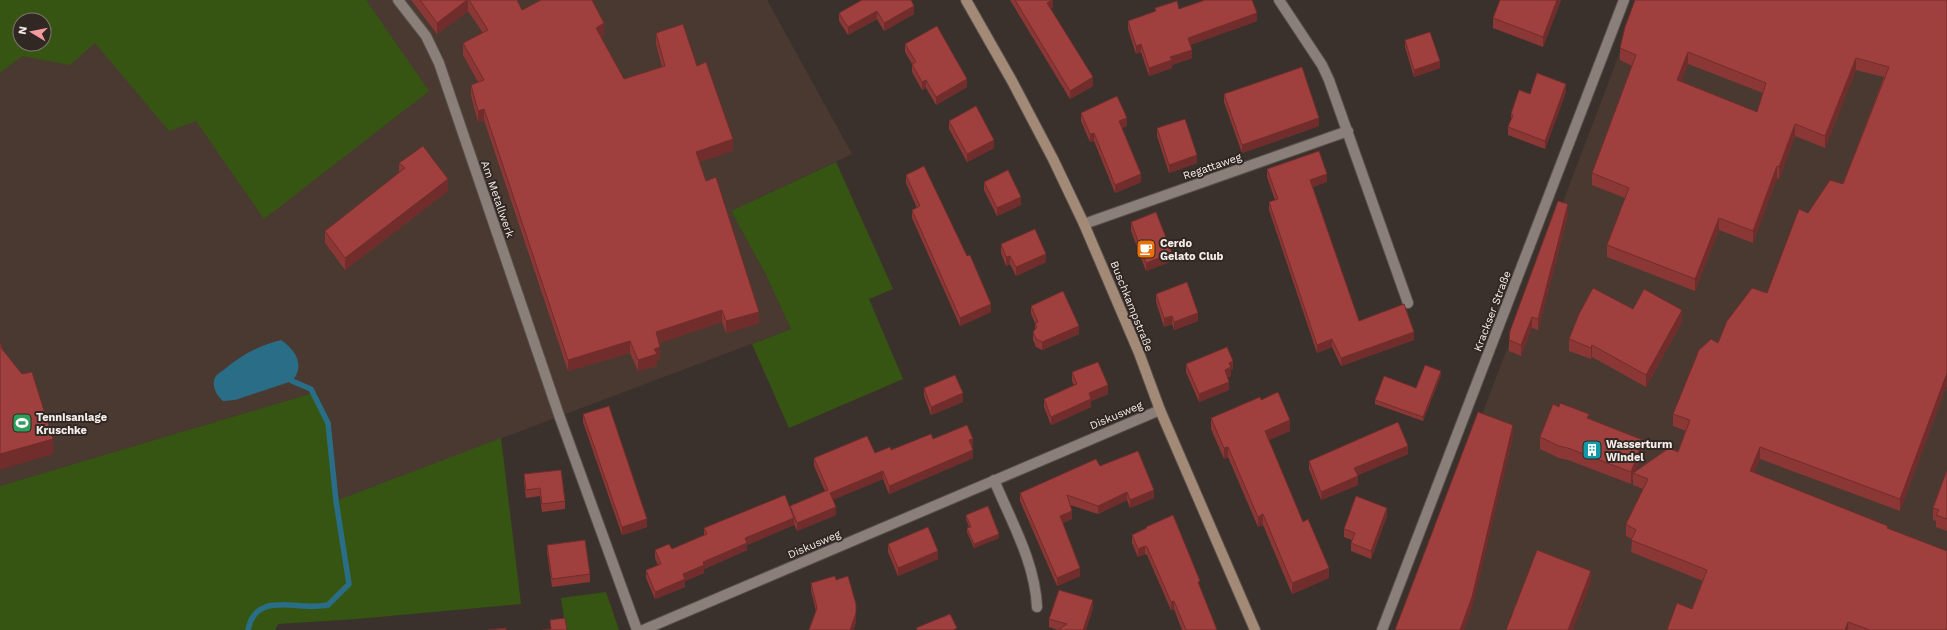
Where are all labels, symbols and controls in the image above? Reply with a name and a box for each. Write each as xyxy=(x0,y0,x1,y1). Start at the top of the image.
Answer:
north arrow xyxy=(12,12,52,52)
text: N xyxy=(16,25,30,35)
street label: Regattaweg xyxy=(1181,150,1243,183)
street label: Am Metallwerk xyxy=(478,159,517,239)
place label: Cerdo Gelato Club xyxy=(1160,237,1224,263)
cafe icon: Cerdo Gelato Club xyxy=(1135,238,1157,260)
street label: Buschkampstraße xyxy=(1107,259,1156,353)
street label: Krackser Straße xyxy=(1471,269,1514,353)
street label: Diskusweg xyxy=(1088,398,1145,432)
place label: Tennisanlage Kruschke xyxy=(36,411,107,437)
sports icon: Tennisanlage Kruschke xyxy=(11,412,33,434)
place label: Wasserturm Windel xyxy=(1606,438,1672,464)
building icon: Wasserturm Windel xyxy=(1581,439,1603,461)
street label: Diskusweg xyxy=(786,527,843,561)

